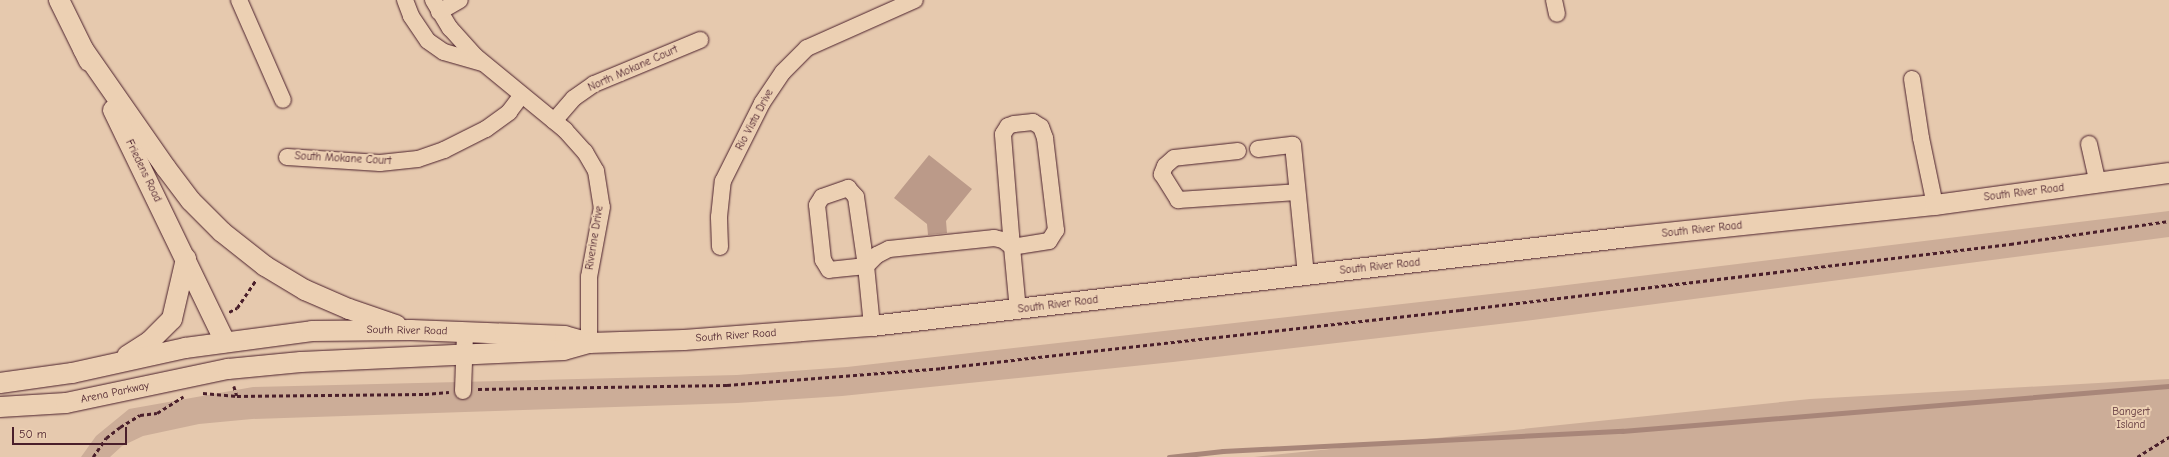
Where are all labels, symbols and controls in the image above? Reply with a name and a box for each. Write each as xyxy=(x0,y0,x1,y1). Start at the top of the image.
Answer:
street label: North Mokane Court xyxy=(586,43,680,95)
street label: Rio Vista Drive xyxy=(733,87,777,153)
street label: Friedens Road xyxy=(122,137,164,205)
street label: South Mokane Court xyxy=(294,150,392,168)
street label: South River Road xyxy=(1983,182,2065,204)
street label: Riverine Drive xyxy=(583,205,607,271)
street label: South River Road xyxy=(1661,219,1743,241)
street label: South River Road xyxy=(1339,256,1421,278)
street label: South River Road xyxy=(1017,294,1099,316)
street label: South River Road xyxy=(366,324,448,338)
street label: South River Road xyxy=(695,327,777,345)
street label: Arena Parkway xyxy=(80,379,150,407)
park label: Bangert Island xyxy=(2112,406,2150,432)
scale bar xyxy=(14,419,129,445)
text: 50 m xyxy=(19,427,47,441)

